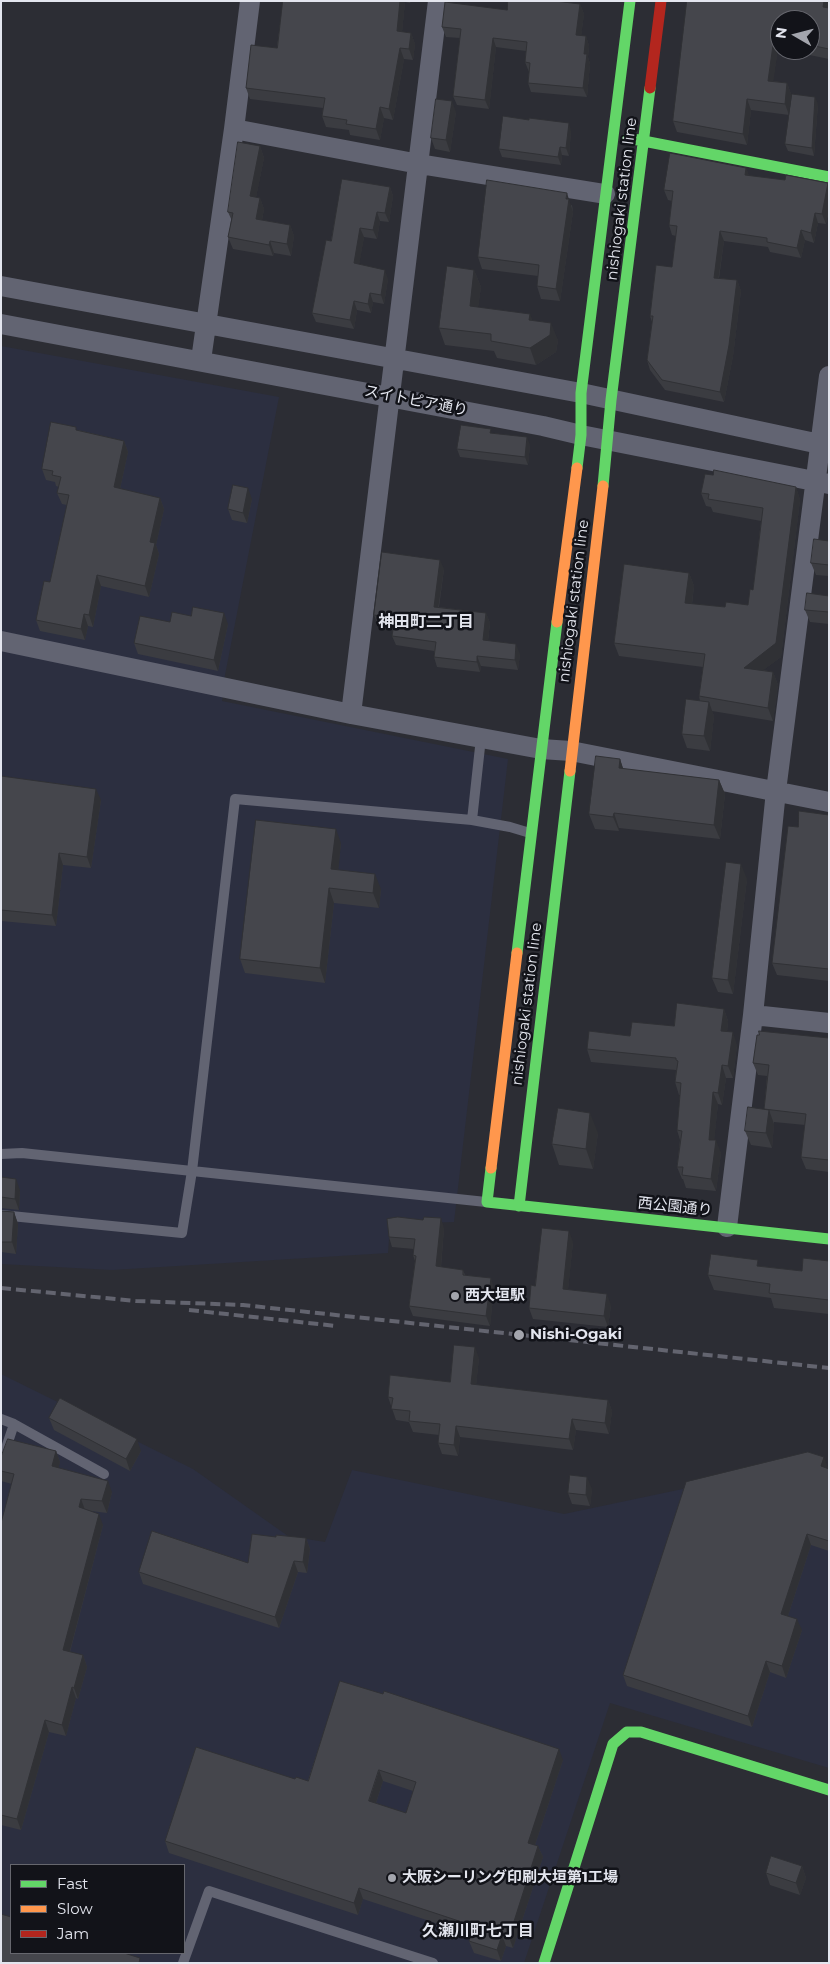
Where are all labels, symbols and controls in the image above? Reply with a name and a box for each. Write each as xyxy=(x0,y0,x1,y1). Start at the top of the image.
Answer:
north arrow xyxy=(770,10,820,60)
text: N xyxy=(771,26,791,40)
street label: nishiogaki station line xyxy=(603,117,641,281)
street label: スイトピア通り xyxy=(363,382,469,420)
street label: nishiogaki station line xyxy=(555,519,593,683)
district label: 神田町二丁目 xyxy=(378,612,474,632)
street label: nishiogaki station line xyxy=(508,922,546,1086)
street label: 西公園通り xyxy=(637,1194,713,1220)
place label: 西大垣駅 xyxy=(465,1287,525,1305)
marker: 西大垣駅 xyxy=(449,1290,461,1302)
place label: Nishi-Ogaki xyxy=(530,1326,622,1344)
marker: Nishi-Ogaki xyxy=(512,1328,526,1342)
legend xyxy=(10,1864,185,1954)
place label: 大阪シーリング印刷大垣第1工場 xyxy=(402,1869,618,1887)
marker: 大阪シーリング印刷大垣第1工場 xyxy=(386,1872,398,1884)
text: Fast xyxy=(57,1874,88,1893)
text: Slow xyxy=(57,1899,93,1918)
district label: 久瀬川町七丁目 xyxy=(422,1921,534,1941)
text: Jam xyxy=(57,1924,89,1943)

